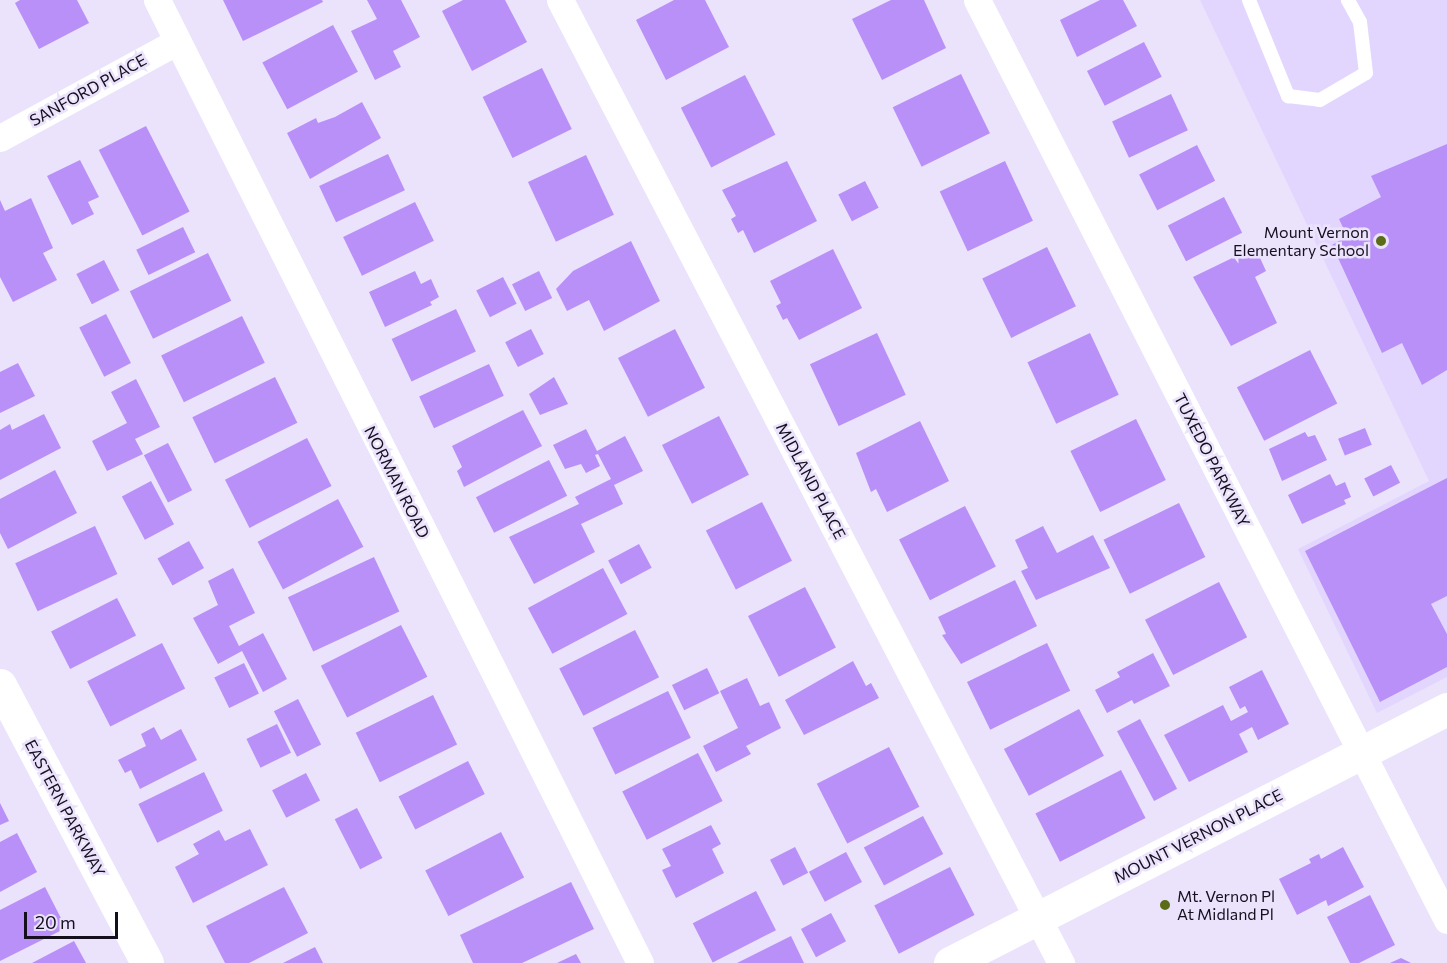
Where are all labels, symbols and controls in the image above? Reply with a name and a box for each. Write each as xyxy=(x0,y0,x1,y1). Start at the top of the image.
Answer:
street label: SANFORD PLACE xyxy=(26,50,150,130)
place label: Mount Vernon Elementary School xyxy=(1233,222,1369,260)
marker: Mount Vernon Elementary School xyxy=(1374,234,1388,248)
street label: TUXEDO PARKWAY xyxy=(1170,390,1254,530)
street label: MIDLAND PLACE xyxy=(772,420,850,542)
street label: NORMAN ROAD xyxy=(360,423,434,541)
street label: EASTERN PARKWAY xyxy=(21,736,109,880)
street label: MOUNT VERNON PLACE xyxy=(1110,785,1286,887)
place label: Mt. Vernon Pl At Midland Pl xyxy=(1177,886,1275,924)
marker: Mt. Vernon Pl At Midland Pl xyxy=(1158,898,1172,912)
scale bar xyxy=(27,900,122,938)
text: 20 m xyxy=(35,911,76,933)

